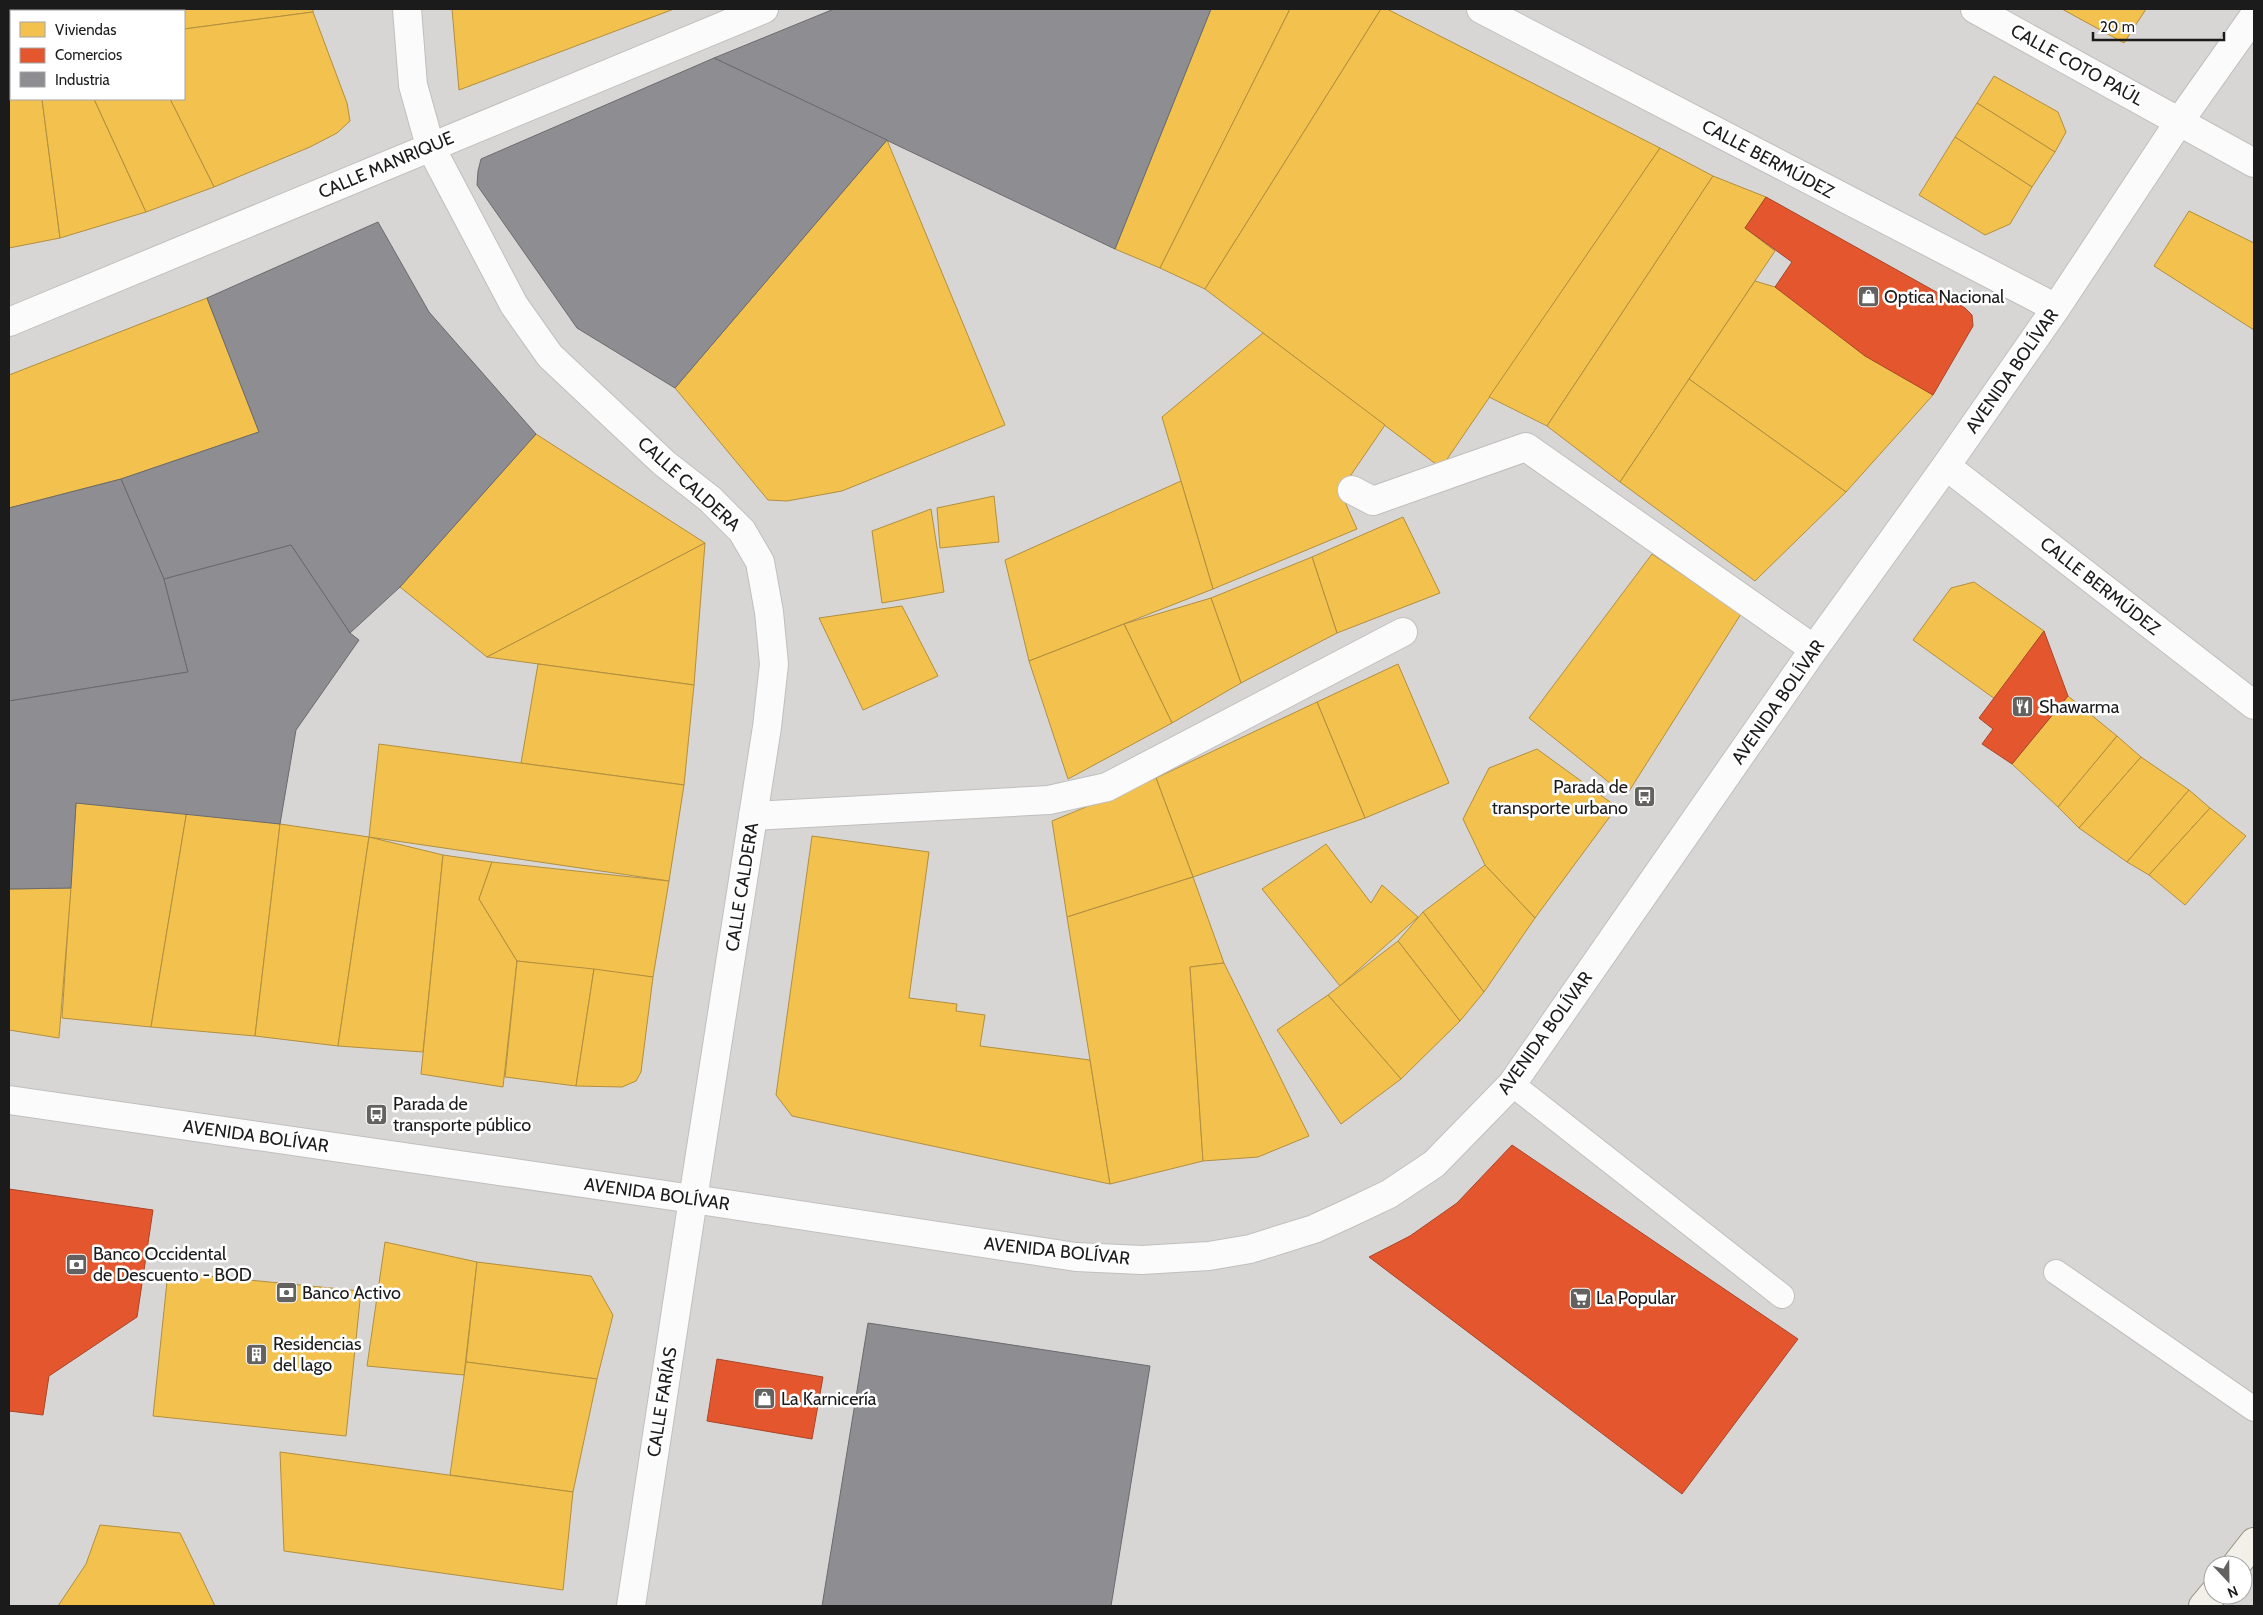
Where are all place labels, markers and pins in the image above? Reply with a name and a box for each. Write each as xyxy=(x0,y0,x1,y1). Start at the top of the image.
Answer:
shop icon: Optica Nacional xyxy=(1856,285,1880,309)
place label: Optica Nacional xyxy=(1884,286,2005,308)
restaurant icon: Shawarma xyxy=(2011,695,2035,719)
place label: Shawarma xyxy=(2039,696,2120,718)
place label: Parada de transporte urbano xyxy=(1492,776,1628,819)
bus stop icon: Parada de transporte urbano xyxy=(1632,785,1656,809)
place label: Parada de transporte público xyxy=(393,1093,531,1136)
bus stop icon: Parada de transporte público xyxy=(365,1102,389,1126)
place label: Banco Occidental de Descuento - BOD xyxy=(93,1243,252,1286)
bank icon: Banco Occidental de Descuento - BOD xyxy=(65,1252,89,1276)
bank icon: Banco Activo xyxy=(274,1281,298,1305)
place label: Banco Activo xyxy=(302,1282,401,1304)
supermarket icon: La Popular xyxy=(1568,1286,1592,1310)
place label: La Popular xyxy=(1596,1287,1676,1309)
place label: Residencias del lago xyxy=(273,1333,361,1376)
building icon: Residencias del lago xyxy=(245,1342,269,1366)
shop icon: La Karnicería xyxy=(753,1387,777,1411)
place label: La Karnicería xyxy=(781,1388,877,1410)

